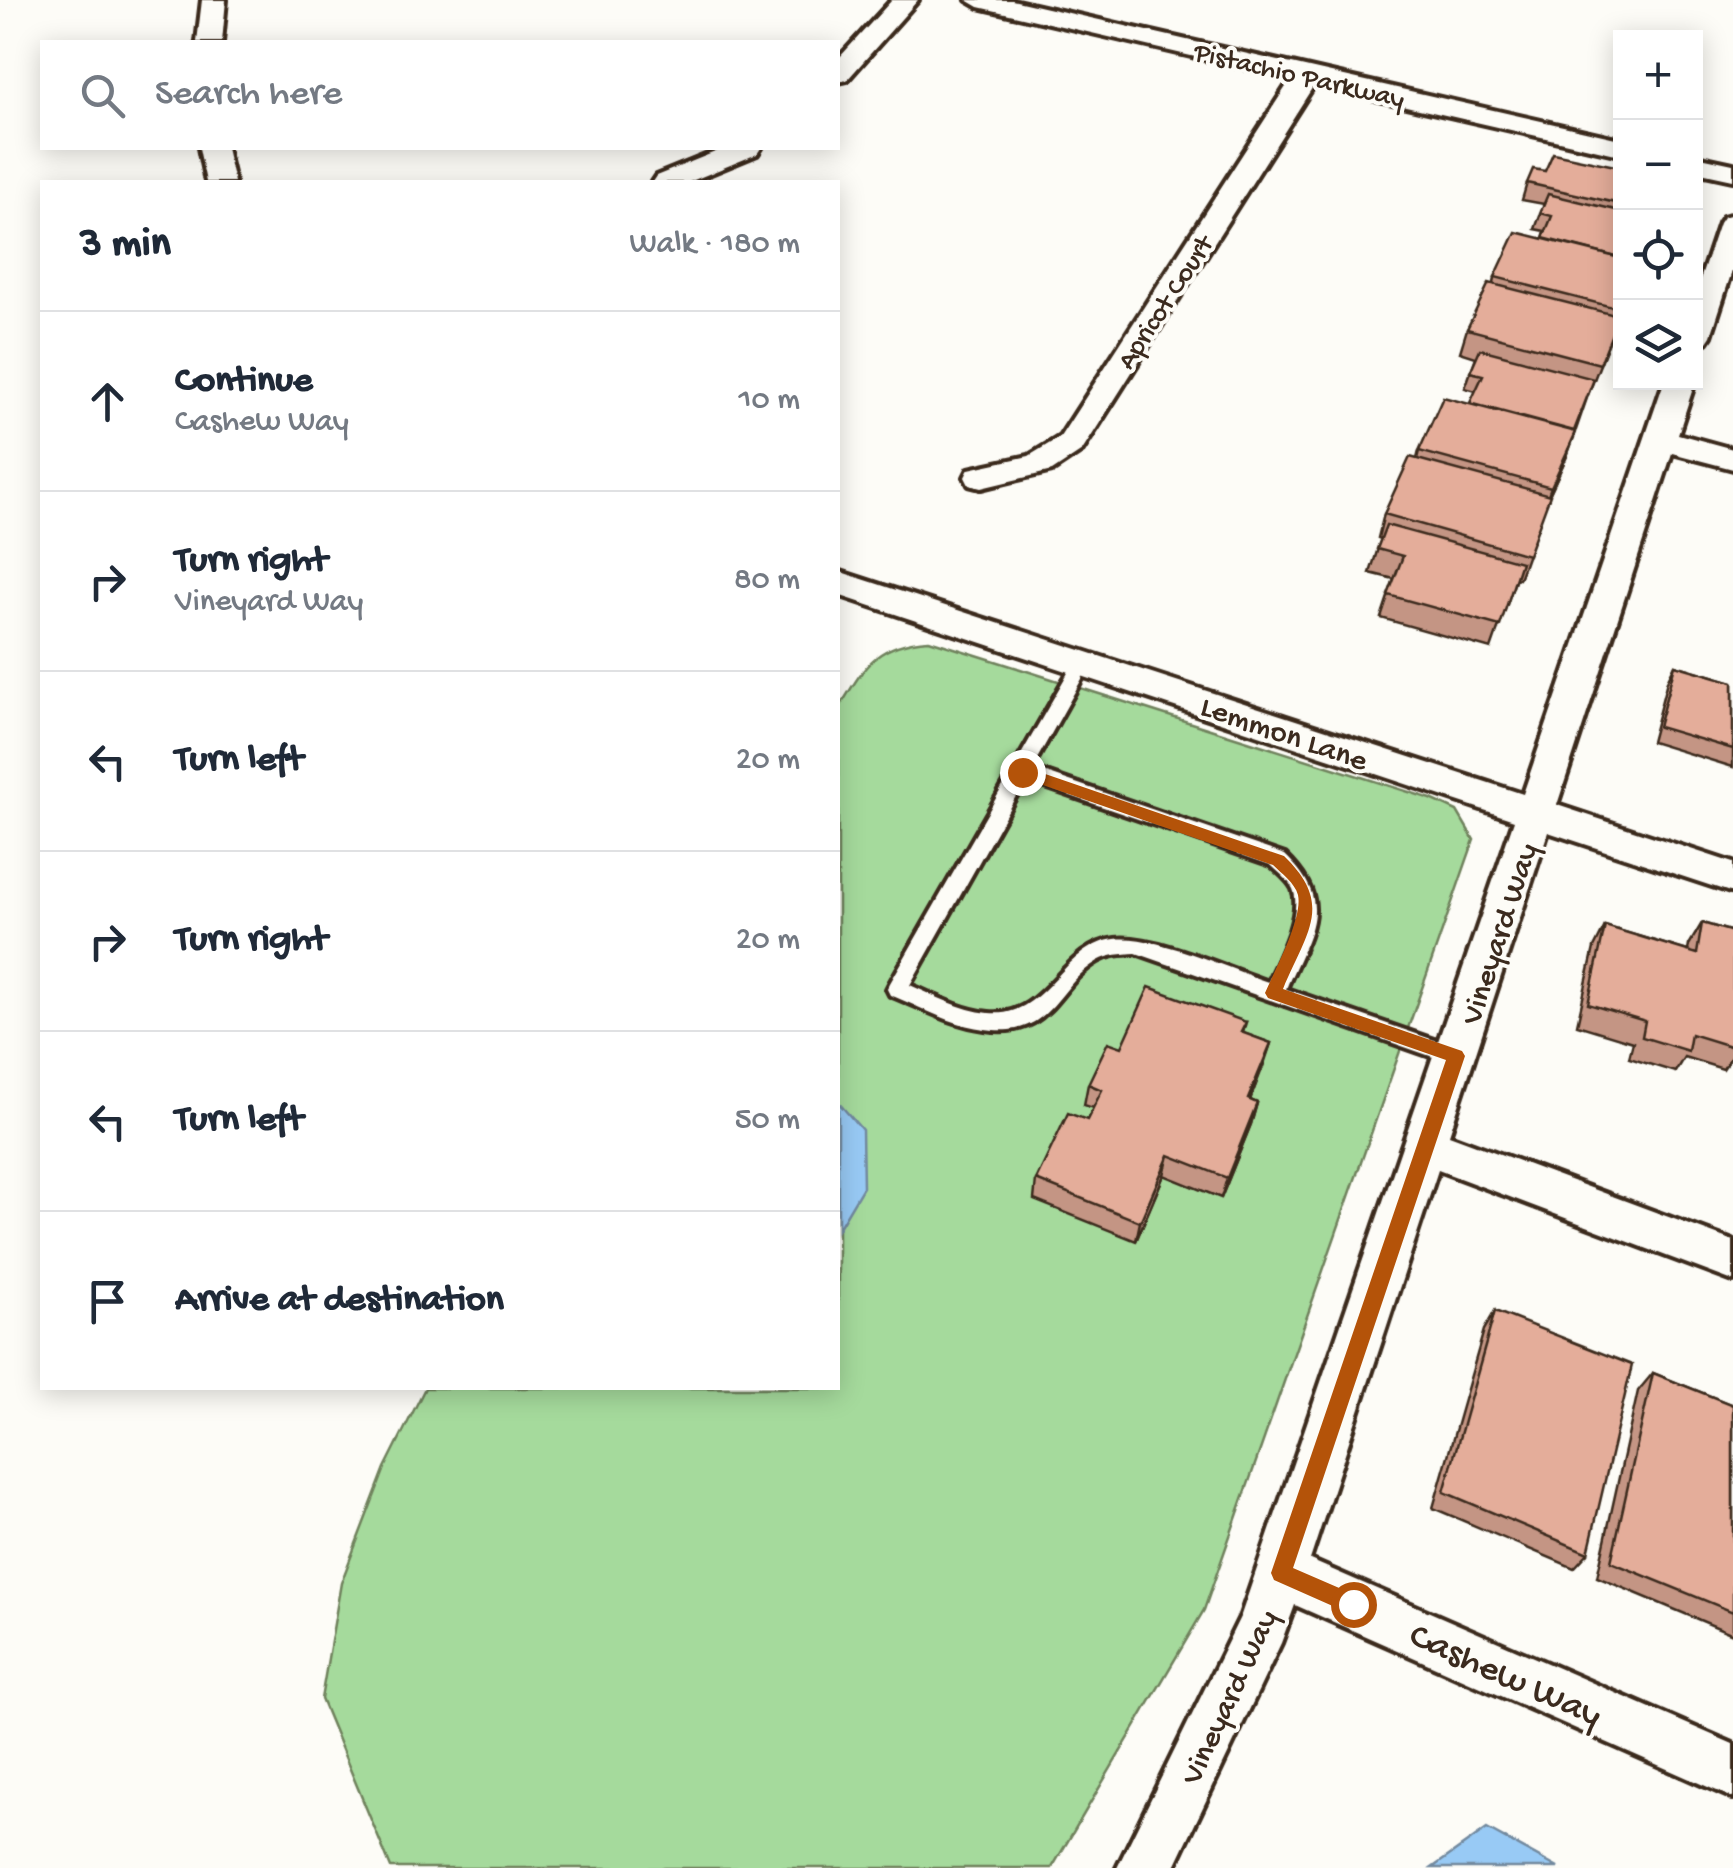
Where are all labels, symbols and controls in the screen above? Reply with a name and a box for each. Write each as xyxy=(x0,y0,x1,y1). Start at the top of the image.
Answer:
map controls xyxy=(1613,30,1703,390)
button: + xyxy=(1613,30,1703,120)
street label: Pistachio Parkway xyxy=(1190,37,1408,118)
search box xyxy=(40,40,840,150)
icon: search xyxy=(75,68,130,123)
text: Search here xyxy=(155,73,342,117)
button: − xyxy=(1613,120,1703,210)
button: locate xyxy=(1613,210,1703,300)
text: 3 min xyxy=(80,221,171,270)
text: Walk · 180 m xyxy=(630,226,800,264)
street label: Apricot Court xyxy=(1111,228,1224,376)
button: layers xyxy=(1613,300,1703,390)
text: Continue xyxy=(175,360,313,404)
icon: ahead xyxy=(80,374,135,429)
text: 10 m xyxy=(739,382,800,420)
text: Cashew Way xyxy=(175,404,349,442)
text: Turn right xyxy=(175,540,327,584)
icon: right xyxy=(80,554,135,609)
text: 80 m xyxy=(734,562,800,600)
text: Vineyard Way xyxy=(175,584,363,622)
street label: Lemmon Lane xyxy=(1195,689,1372,782)
icon: left xyxy=(80,734,135,789)
text: Turn left xyxy=(175,739,303,783)
text: 20 m xyxy=(736,742,800,780)
route end xyxy=(1000,750,1046,796)
street label: Vineyard Way xyxy=(1454,839,1549,1031)
icon: right xyxy=(80,914,135,969)
text: Turn right xyxy=(175,919,327,963)
text: 20 m xyxy=(736,922,800,960)
icon: left xyxy=(80,1094,135,1149)
text: Turn left xyxy=(175,1099,303,1143)
text: 50 m xyxy=(735,1102,800,1140)
icon: arrive xyxy=(80,1274,135,1329)
text: Arrive at destination xyxy=(175,1279,504,1323)
route start xyxy=(1331,1582,1377,1628)
street label: Vineyard Way xyxy=(1174,1605,1289,1792)
street label: Cashew Way xyxy=(1401,1615,1608,1740)

